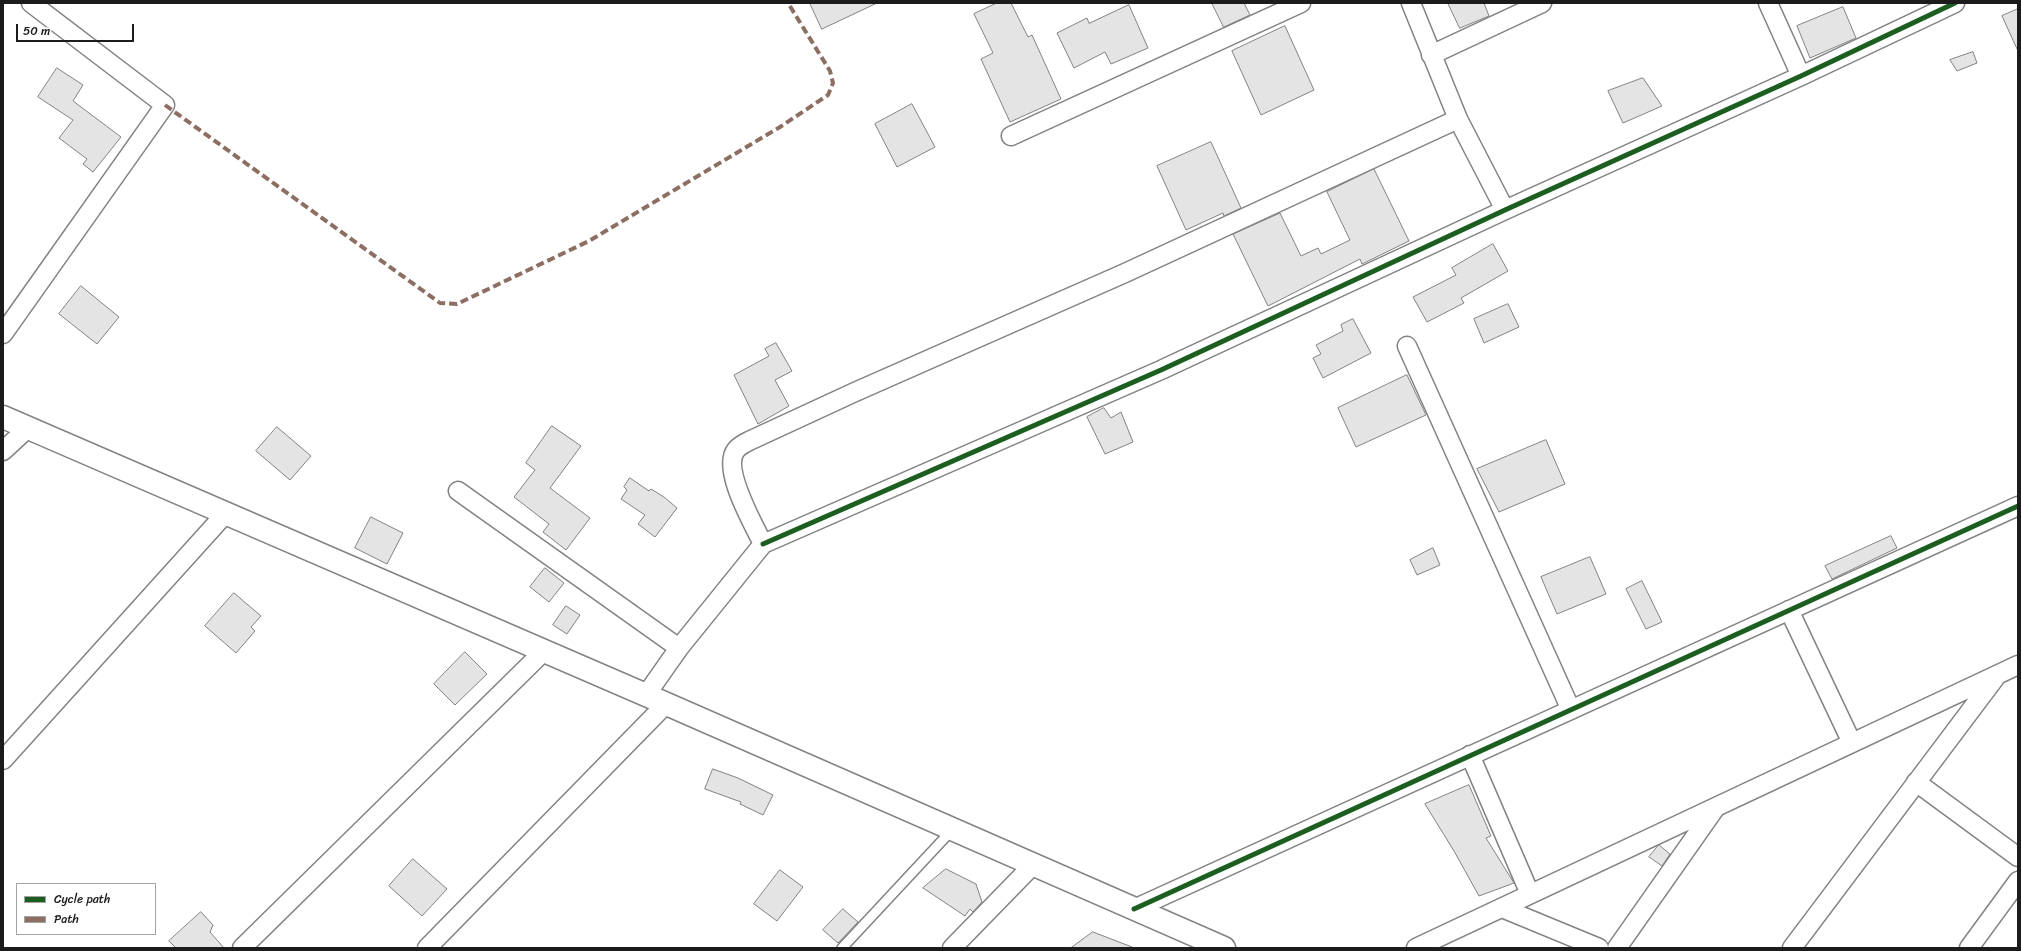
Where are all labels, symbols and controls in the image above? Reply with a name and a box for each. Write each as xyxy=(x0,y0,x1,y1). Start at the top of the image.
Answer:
scale bar xyxy=(18,16,136,42)
text: 50 m xyxy=(23,20,50,42)
legend xyxy=(16,883,156,935)
text: Cycle path xyxy=(54,888,110,910)
text: Path xyxy=(54,908,79,930)

